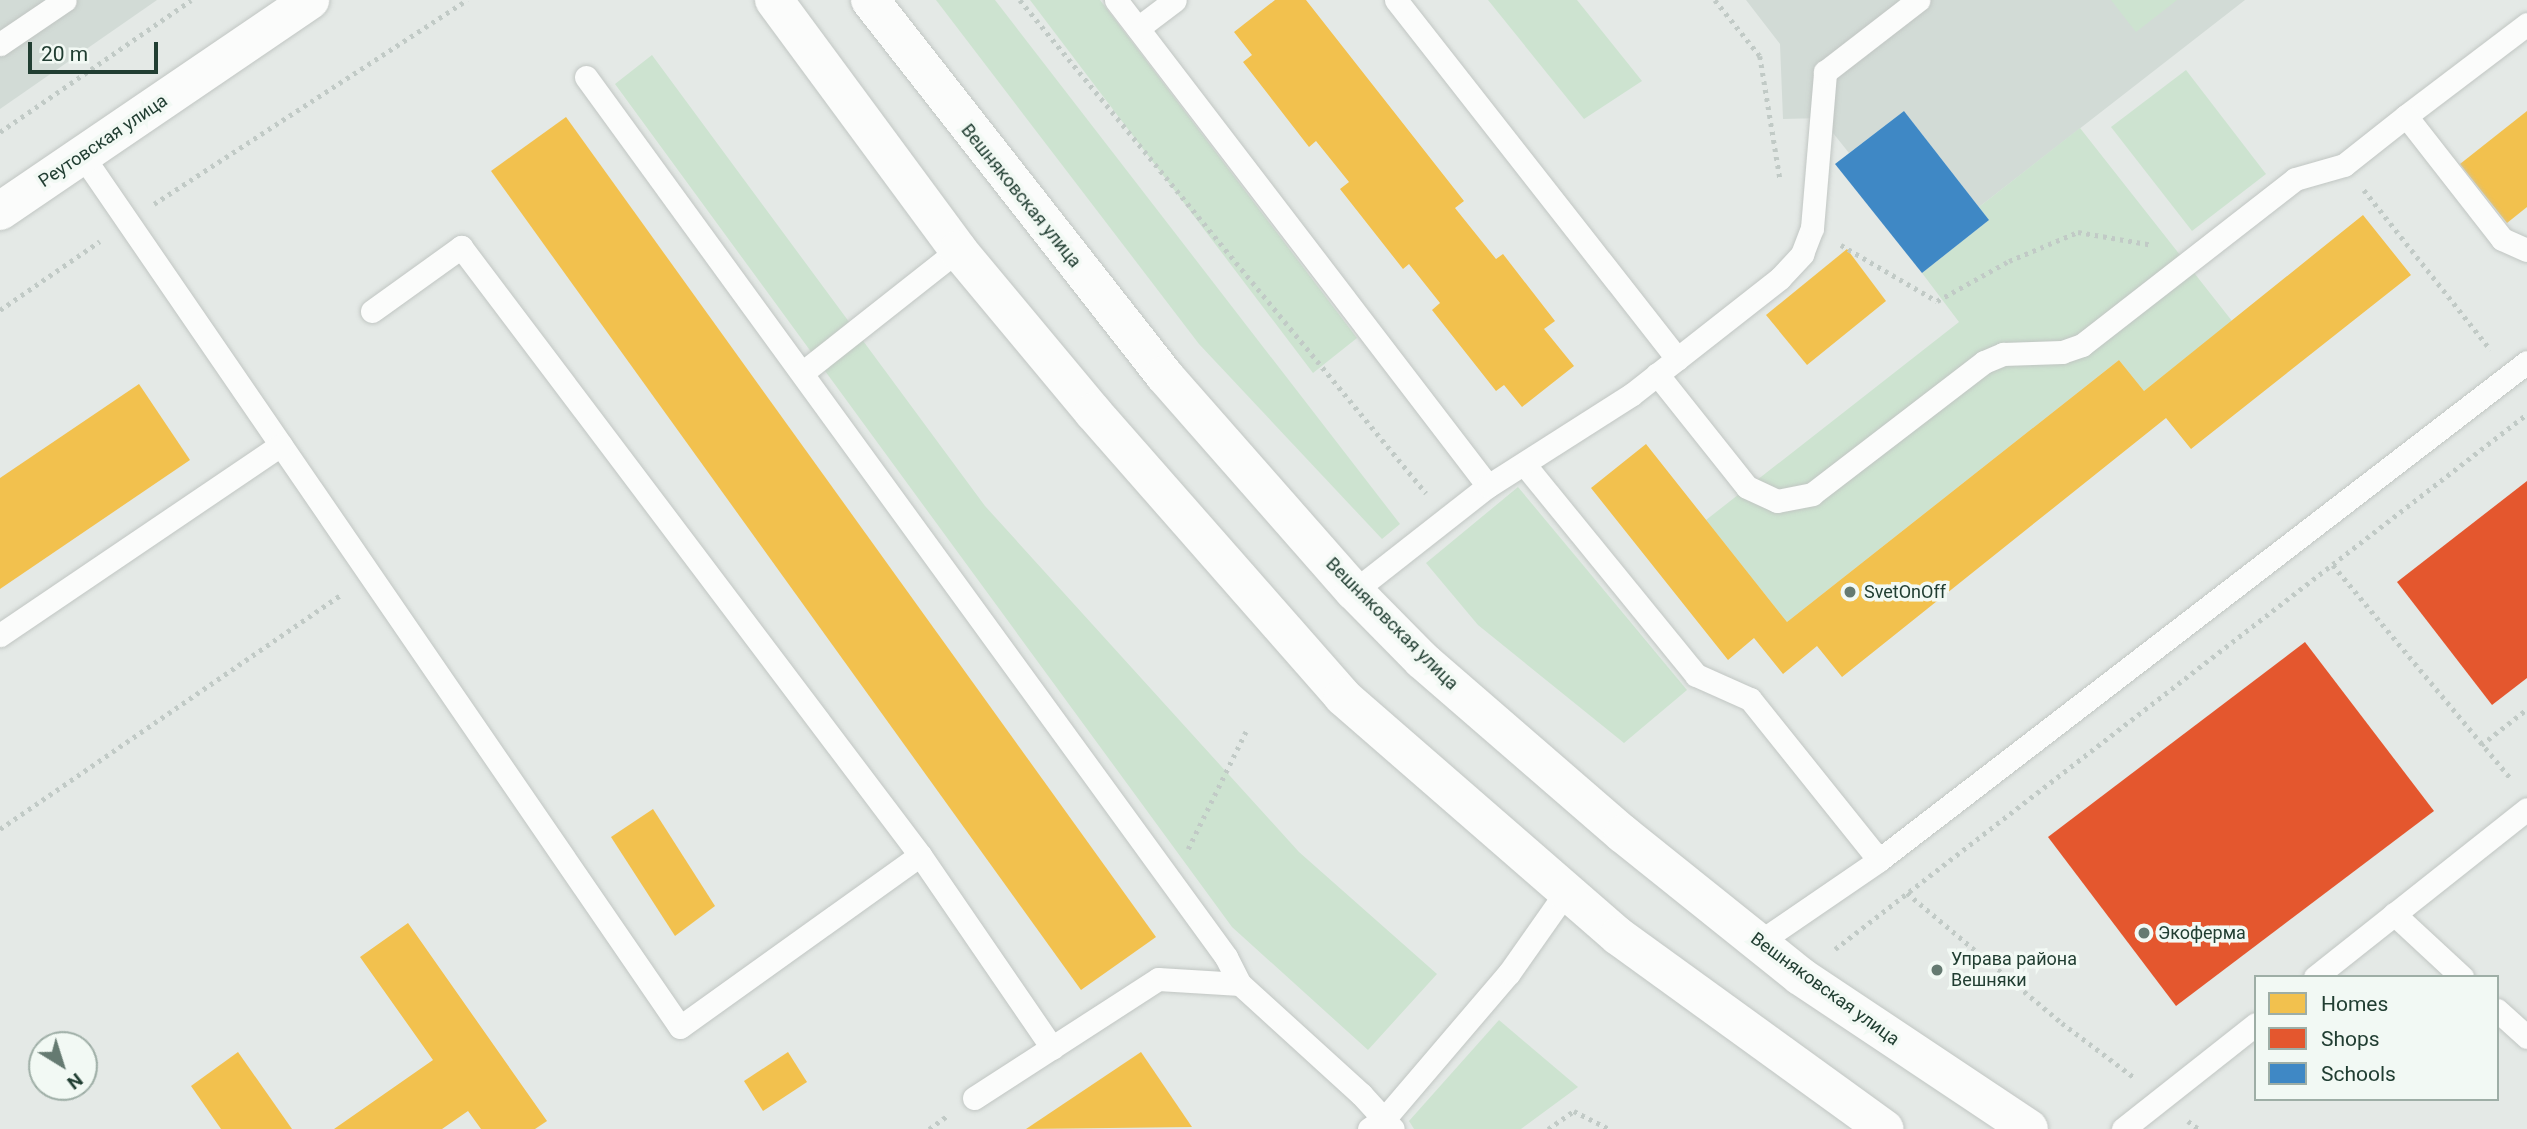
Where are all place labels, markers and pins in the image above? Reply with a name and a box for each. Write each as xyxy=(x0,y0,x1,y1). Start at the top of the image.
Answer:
place label: SvetOnOff xyxy=(1864,581,1946,603)
marker: SvetOnOff xyxy=(1842,584,1858,600)
place label: Экоферма xyxy=(2158,922,2246,944)
marker: Экоферма xyxy=(2136,925,2152,941)
place label: Управа района Вешняки xyxy=(1951,949,2077,992)
marker: Управа района Вешняки xyxy=(1929,962,1945,978)

